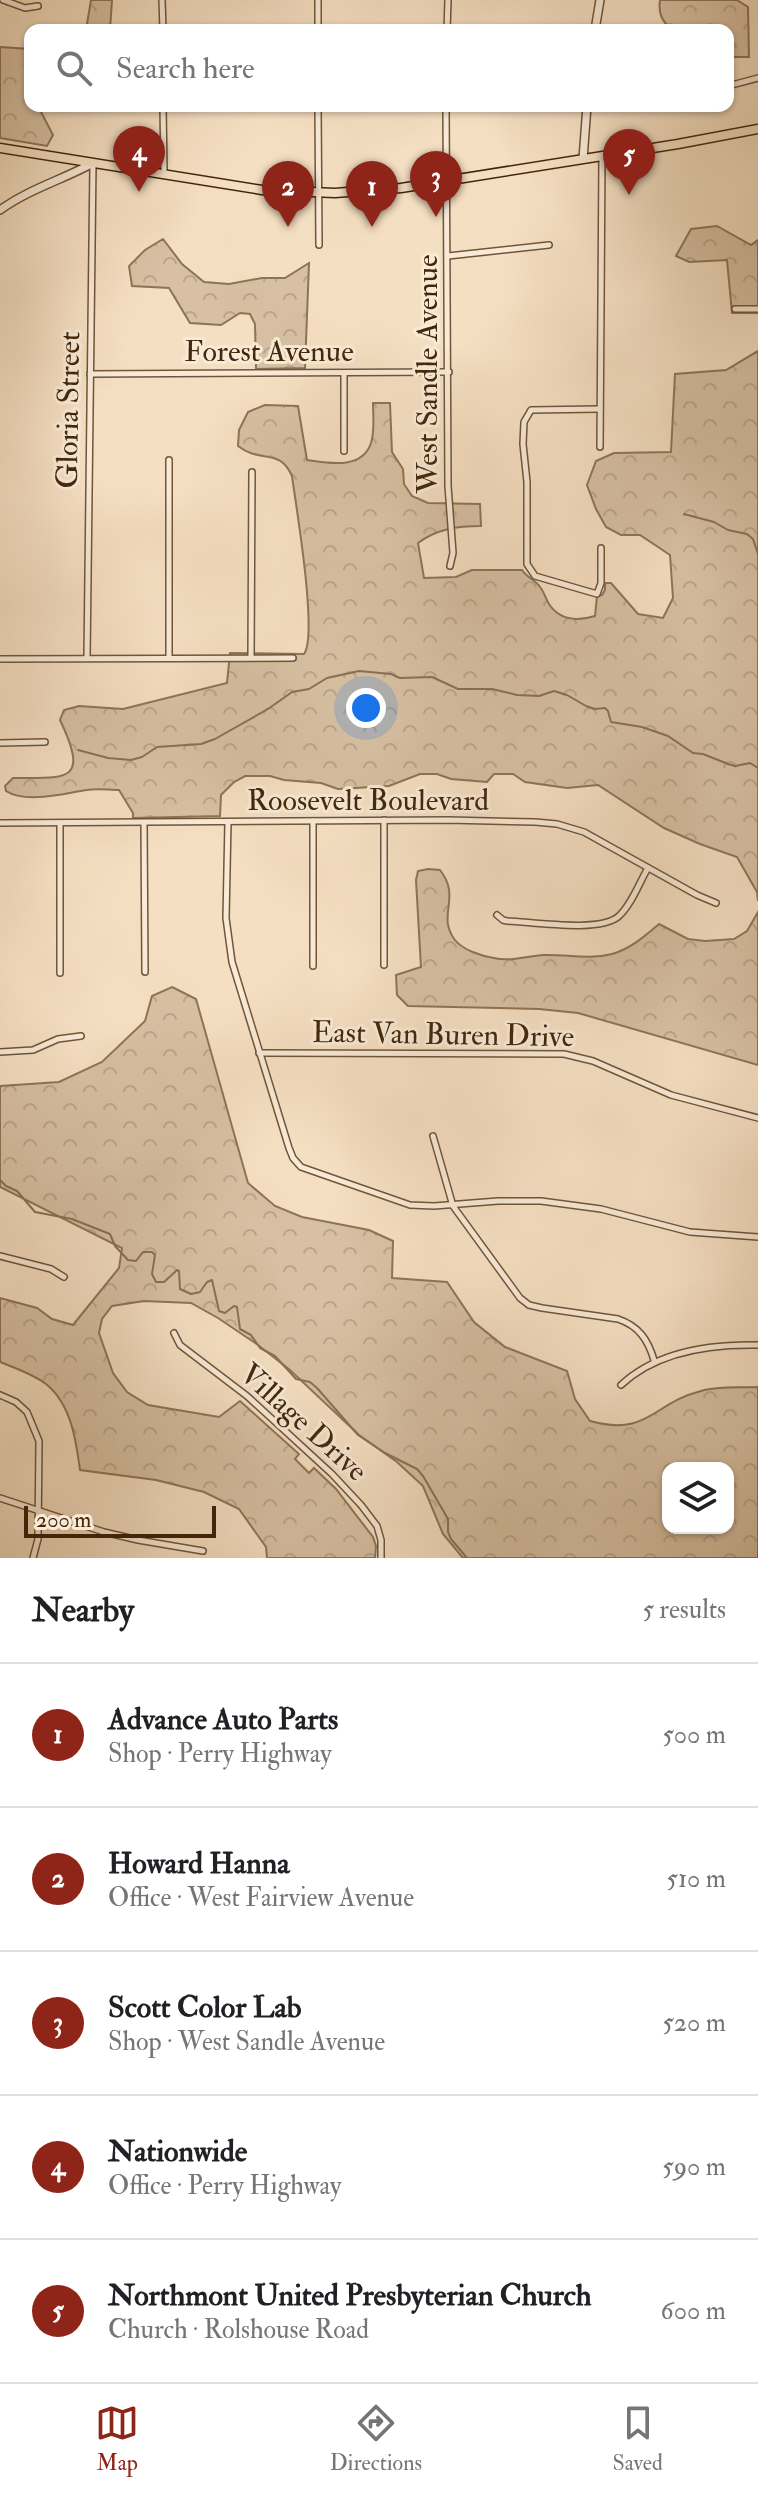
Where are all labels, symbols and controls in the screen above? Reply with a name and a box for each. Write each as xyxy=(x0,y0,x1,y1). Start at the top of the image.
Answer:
search box xyxy=(24,24,734,112)
icon: search xyxy=(52,46,96,90)
text: Search here xyxy=(116,50,255,87)
pin: 4 xyxy=(113,126,165,192)
pin: 5 xyxy=(603,129,655,195)
pin: 3 xyxy=(410,151,462,217)
pin: 2 xyxy=(262,161,314,227)
pin: 1 xyxy=(346,161,398,227)
street label: West Sandle Avenue xyxy=(409,254,446,495)
street label: Gloria Street xyxy=(49,331,88,489)
street label: Forest Avenue xyxy=(184,333,354,370)
your location xyxy=(346,688,386,728)
street label: Roosevelt Boulevard xyxy=(247,782,489,819)
street label: East Van Buren Drive xyxy=(312,1014,574,1055)
street label: Village Drive xyxy=(232,1355,375,1489)
map controls xyxy=(662,1462,734,1534)
button: layers xyxy=(662,1462,734,1534)
scale bar xyxy=(24,1502,216,1538)
text: 200 m xyxy=(36,1506,91,1534)
text: Nearby xyxy=(32,1589,134,1632)
text: 5 results xyxy=(642,1594,726,1626)
text: Advance Auto Parts xyxy=(108,1701,338,1738)
text: 1 xyxy=(53,1719,63,1751)
text: 500 m xyxy=(662,1719,726,1751)
text: Shop · Perry Highway xyxy=(108,1738,332,1770)
text: Howard Hanna xyxy=(108,1845,289,1882)
text: 2 xyxy=(51,1863,65,1895)
text: 510 m xyxy=(666,1863,726,1895)
text: Office · West Fairview Avenue xyxy=(108,1882,414,1914)
text: Scott Color Lab xyxy=(108,1989,301,2026)
text: 3 xyxy=(53,2007,63,2039)
text: 520 m xyxy=(663,2007,726,2039)
text: Shop · West Sandle Avenue xyxy=(108,2026,385,2058)
text: Nationwide xyxy=(108,2133,247,2170)
text: 4 xyxy=(51,2151,65,2183)
text: 590 m xyxy=(662,2151,726,2183)
text: Office · Perry Highway xyxy=(108,2170,341,2202)
text: Northmont United Presbyterian Church xyxy=(108,2277,592,2314)
text: 5 xyxy=(52,2295,64,2327)
text: 600 m xyxy=(661,2295,726,2327)
text: Church · Rolshouse Road xyxy=(108,2314,369,2346)
tab: Map xyxy=(95,2401,139,2477)
tab: Directions xyxy=(330,2401,422,2477)
tab: Saved xyxy=(613,2401,663,2477)

